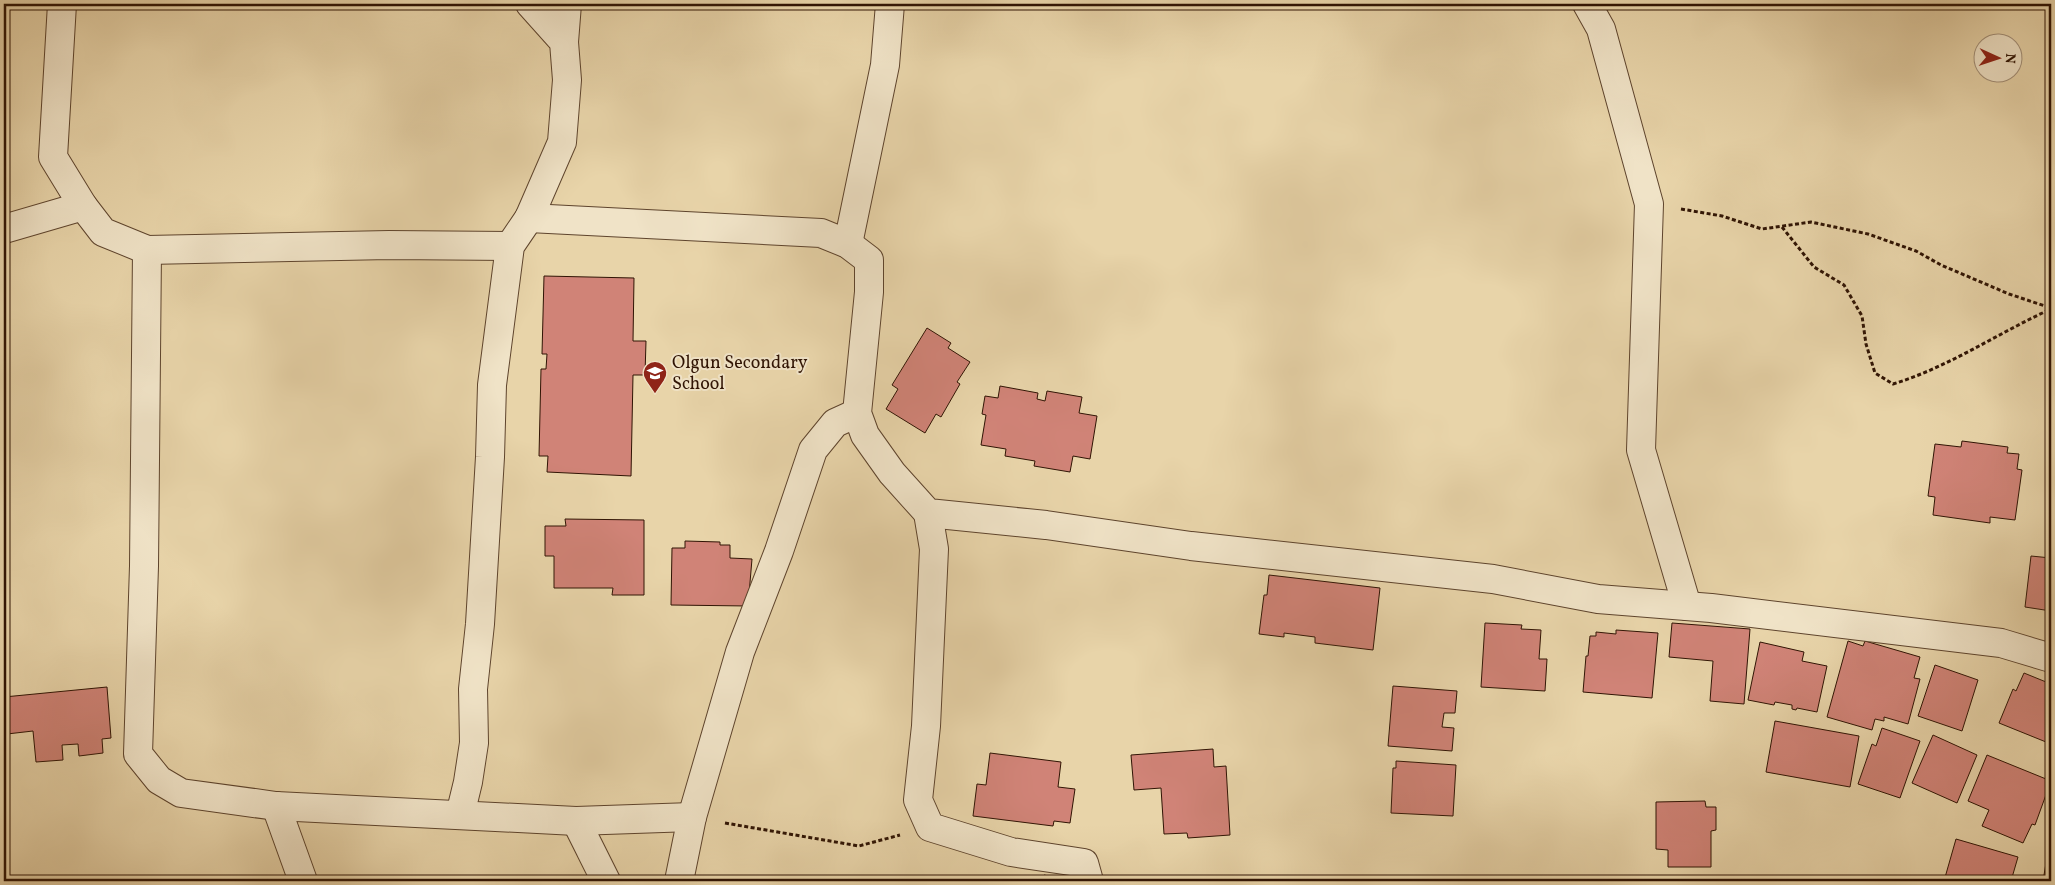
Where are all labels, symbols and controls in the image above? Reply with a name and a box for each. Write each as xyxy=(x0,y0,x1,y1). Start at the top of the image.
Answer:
north arrow xyxy=(1972,32,2022,82)
text: N xyxy=(2000,53,2019,64)
place label: Olgun Secondary School xyxy=(672,351,808,397)
school or university icon: Olgun Secondary School xyxy=(642,360,668,394)

